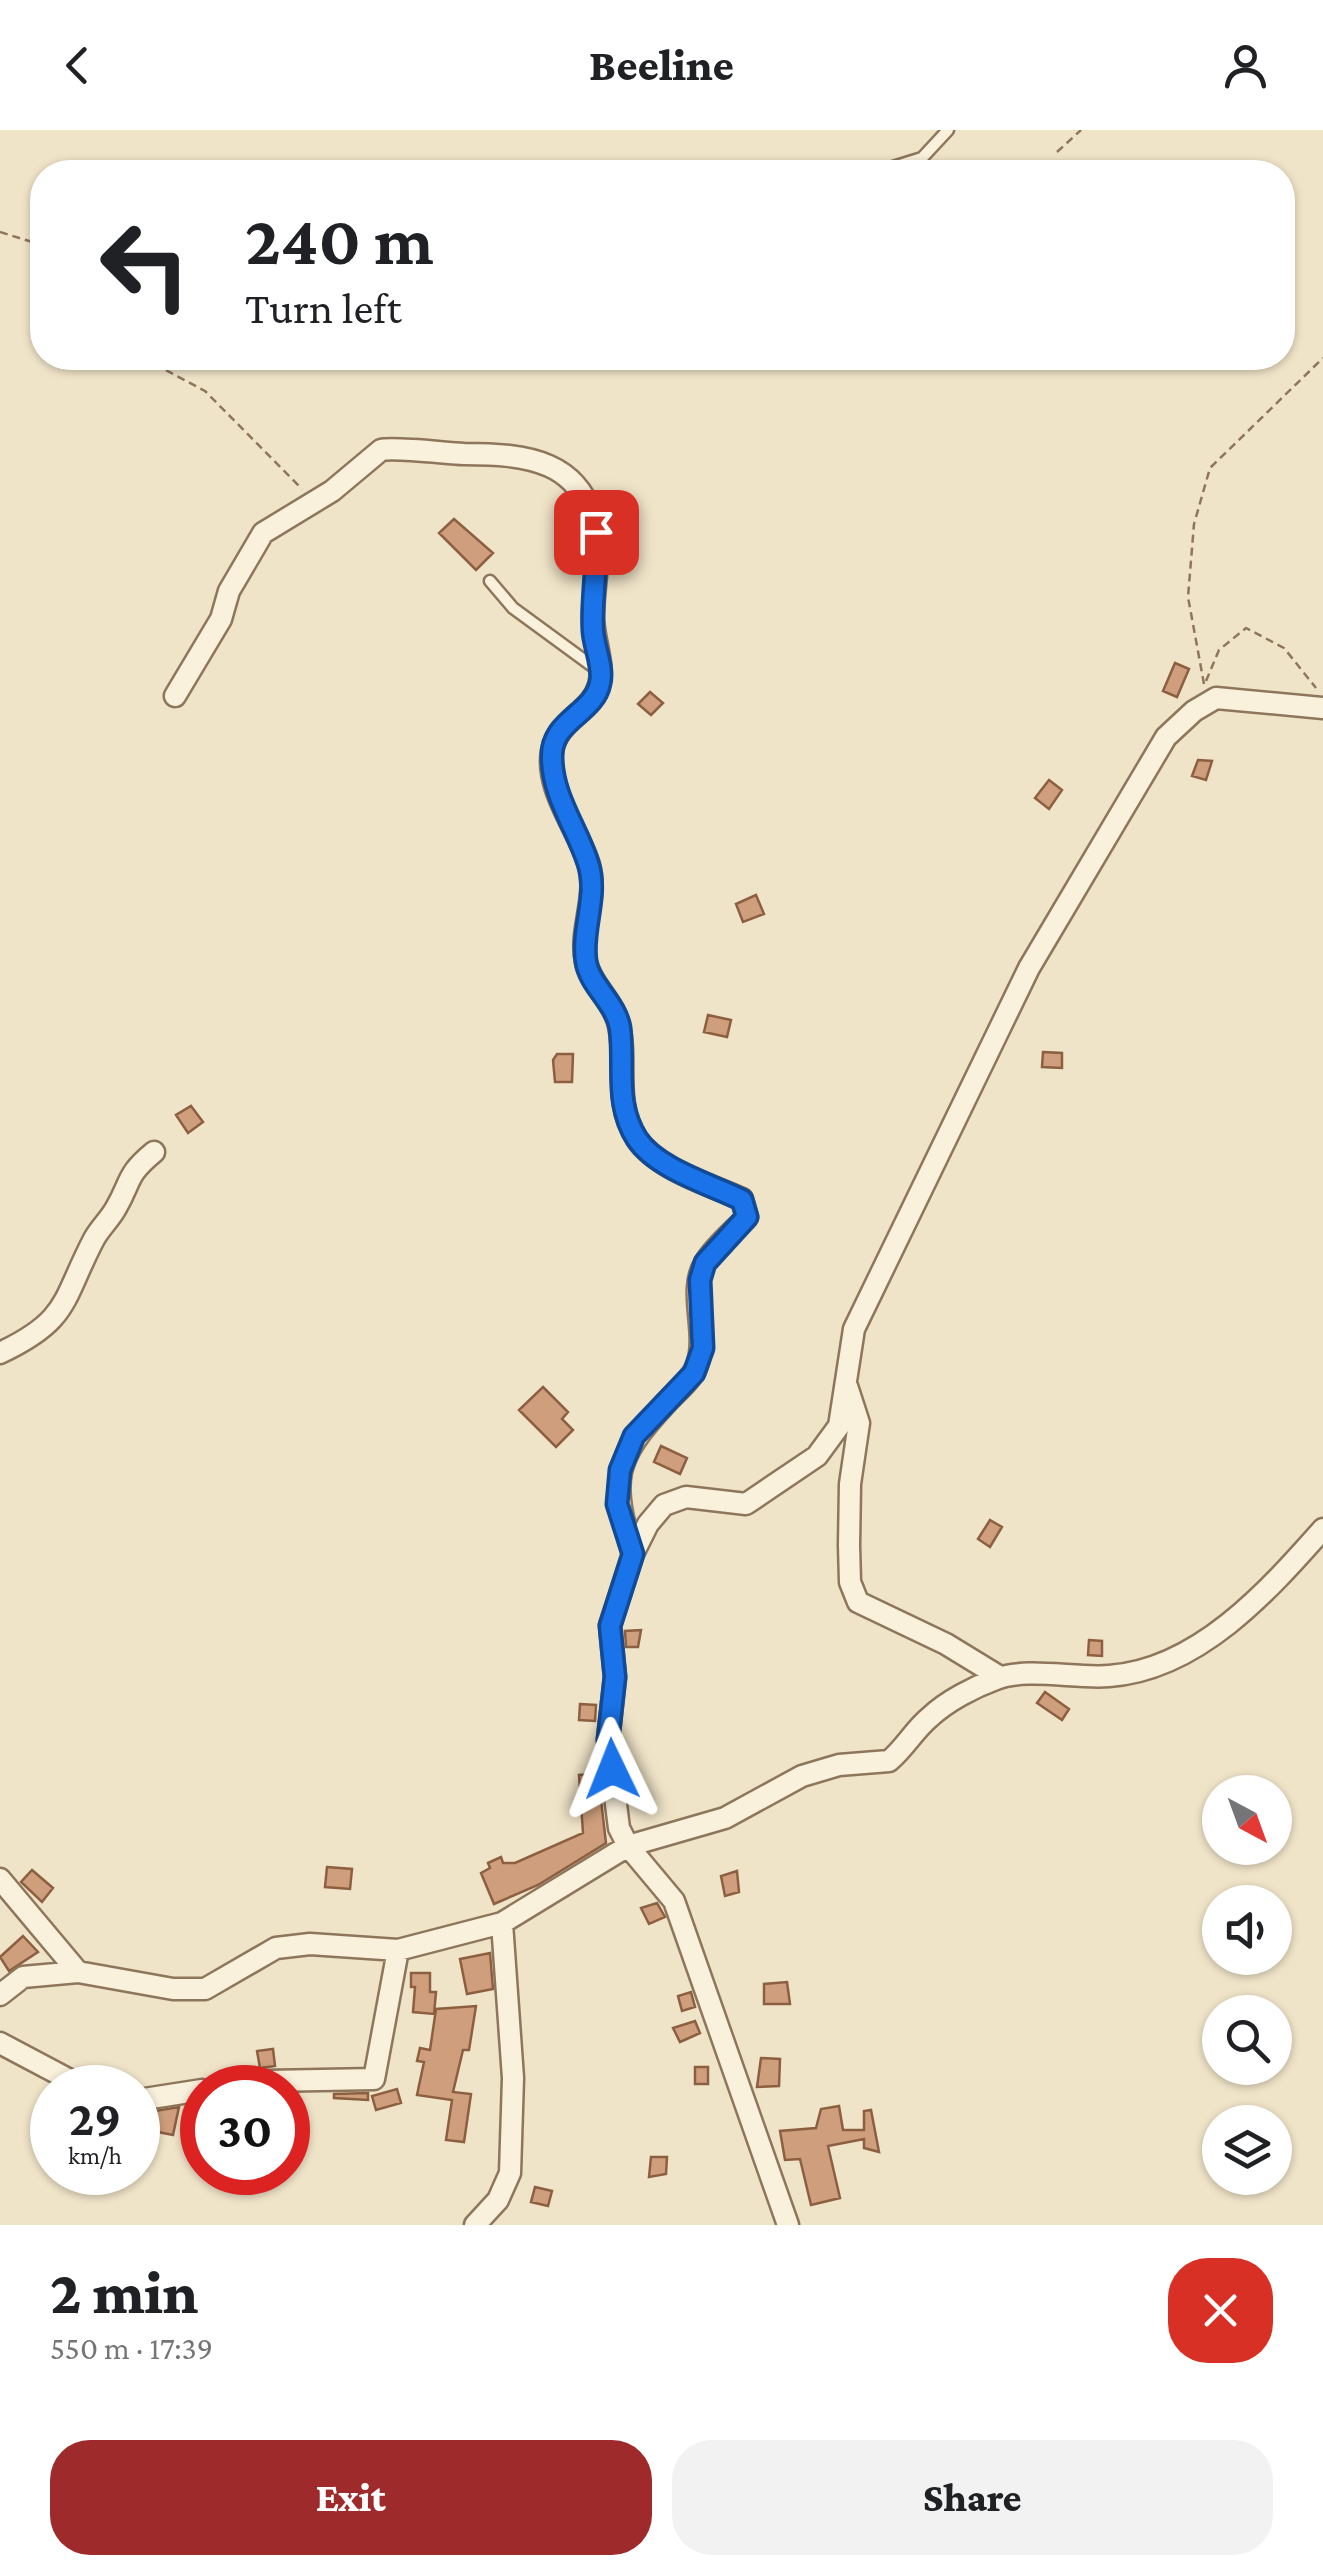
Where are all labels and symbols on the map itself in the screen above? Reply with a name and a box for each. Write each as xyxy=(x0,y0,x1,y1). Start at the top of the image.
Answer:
pin xyxy=(554,490,639,575)
position arrow xyxy=(560,1717,664,1821)
north arrow xyxy=(1202,1775,1292,1865)
speed limit sign: 30 xyxy=(180,2065,310,2195)

